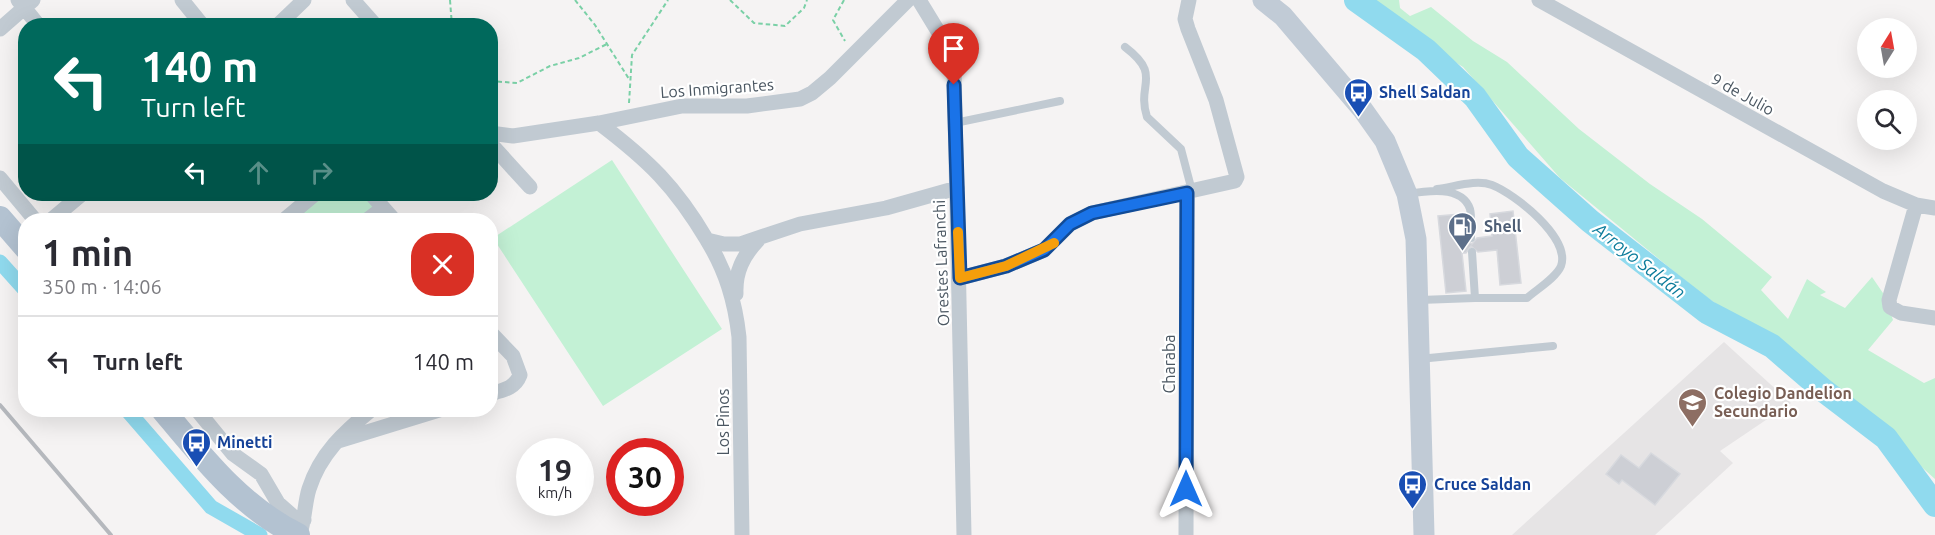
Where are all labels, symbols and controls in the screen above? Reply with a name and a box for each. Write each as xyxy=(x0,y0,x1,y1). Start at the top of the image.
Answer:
north arrow xyxy=(1857,18,1917,78)
map controls xyxy=(1857,18,1917,150)
pin xyxy=(928,23,979,85)
icon: arrive xyxy=(937,32,970,65)
icon: left xyxy=(42,42,120,120)
text: 140 m xyxy=(141,43,258,90)
street label: 9 de Julio xyxy=(1708,69,1778,119)
street label: Los Inmigrantes xyxy=(660,75,774,101)
bus stop icon: Shell Saldan xyxy=(1342,76,1374,118)
place label: Shell Saldan xyxy=(1379,83,1471,101)
button: search xyxy=(1857,90,1917,150)
text: Turn left xyxy=(141,92,245,122)
icon: left xyxy=(179,156,212,189)
icon: ahead xyxy=(242,156,275,189)
icon: right xyxy=(305,156,338,189)
street label: Orestes Lafranchi xyxy=(930,200,952,326)
fuel station icon: Shell xyxy=(1447,210,1479,252)
place label: Shell xyxy=(1484,217,1522,235)
water label: Arroyo Saldán xyxy=(1589,217,1690,302)
text: 1 min xyxy=(42,232,133,273)
button: close xyxy=(411,233,474,296)
text: 350 m · 14:06 xyxy=(42,275,162,298)
street label: Charaba xyxy=(1160,334,1178,394)
icon: left xyxy=(42,345,75,378)
text: Turn left xyxy=(93,349,183,374)
text: 140 m xyxy=(413,349,474,374)
place label: Colegio Dandelion Secundario xyxy=(1714,384,1852,420)
school or university icon: Colegio Dandelion Secundario xyxy=(1677,386,1709,428)
street label: Los Pinos xyxy=(714,388,732,456)
bus stop icon: Minetti xyxy=(180,426,212,468)
place label: Minetti xyxy=(217,433,273,451)
speed limit sign: 30 xyxy=(606,438,684,516)
text: 19 xyxy=(538,453,572,487)
position arrow xyxy=(1154,457,1218,521)
bus stop icon: Cruce Saldan xyxy=(1397,468,1429,510)
place label: Cruce Saldan xyxy=(1434,475,1531,493)
text: km/h xyxy=(538,484,572,501)

